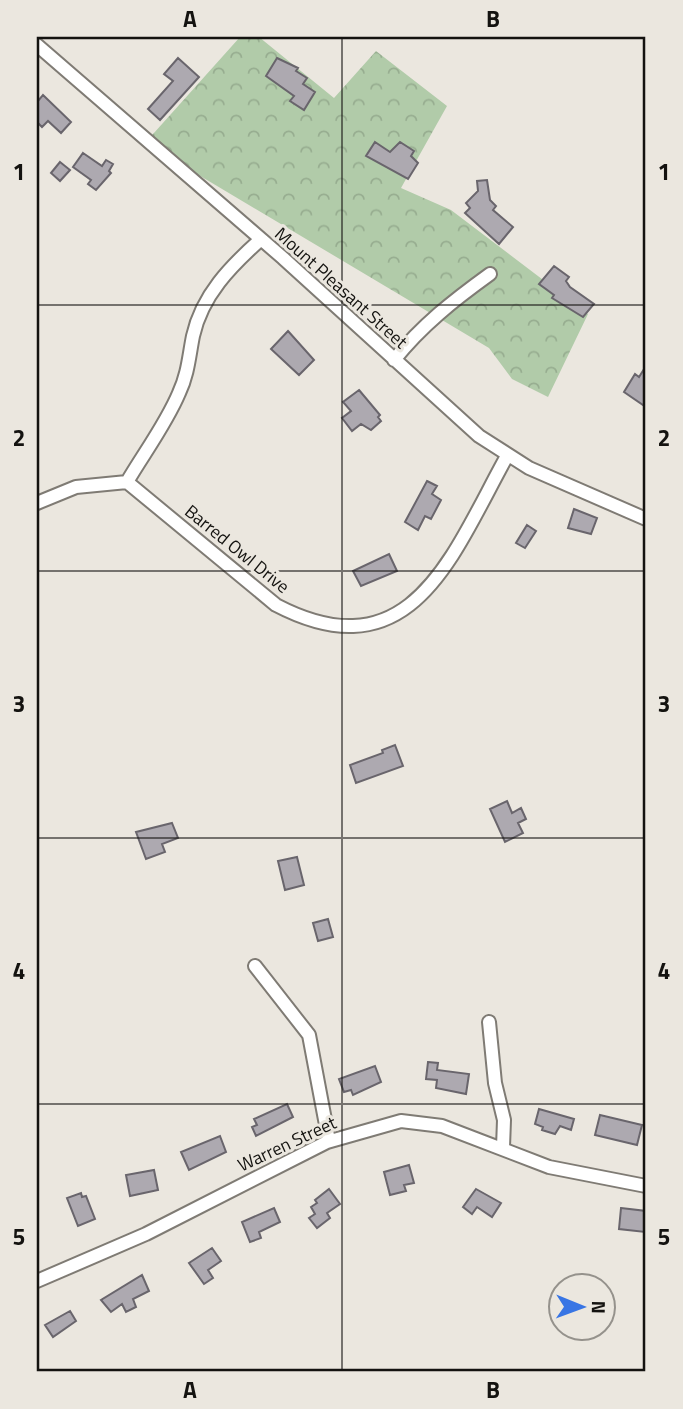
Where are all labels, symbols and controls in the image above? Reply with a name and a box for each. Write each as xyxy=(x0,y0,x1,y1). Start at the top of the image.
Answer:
text: A xyxy=(183,1,197,36)
text: B xyxy=(486,1,500,36)
text: 1 xyxy=(13,154,25,189)
text: 1 xyxy=(658,154,670,189)
street label: Mount Pleasant Street xyxy=(269,221,414,355)
text: 2 xyxy=(13,420,25,455)
text: 2 xyxy=(658,420,670,455)
street label: Barred Owl Drive xyxy=(179,498,296,599)
text: 3 xyxy=(13,686,25,721)
text: 3 xyxy=(658,686,670,721)
text: 4 xyxy=(13,953,25,988)
text: 4 xyxy=(658,953,670,988)
street label: Warren Street xyxy=(233,1109,341,1178)
text: 5 xyxy=(13,1219,25,1254)
text: 5 xyxy=(658,1219,670,1254)
north arrow xyxy=(546,1272,616,1342)
text: N xyxy=(585,1300,614,1314)
text: A xyxy=(183,1372,197,1407)
text: B xyxy=(486,1372,500,1407)

